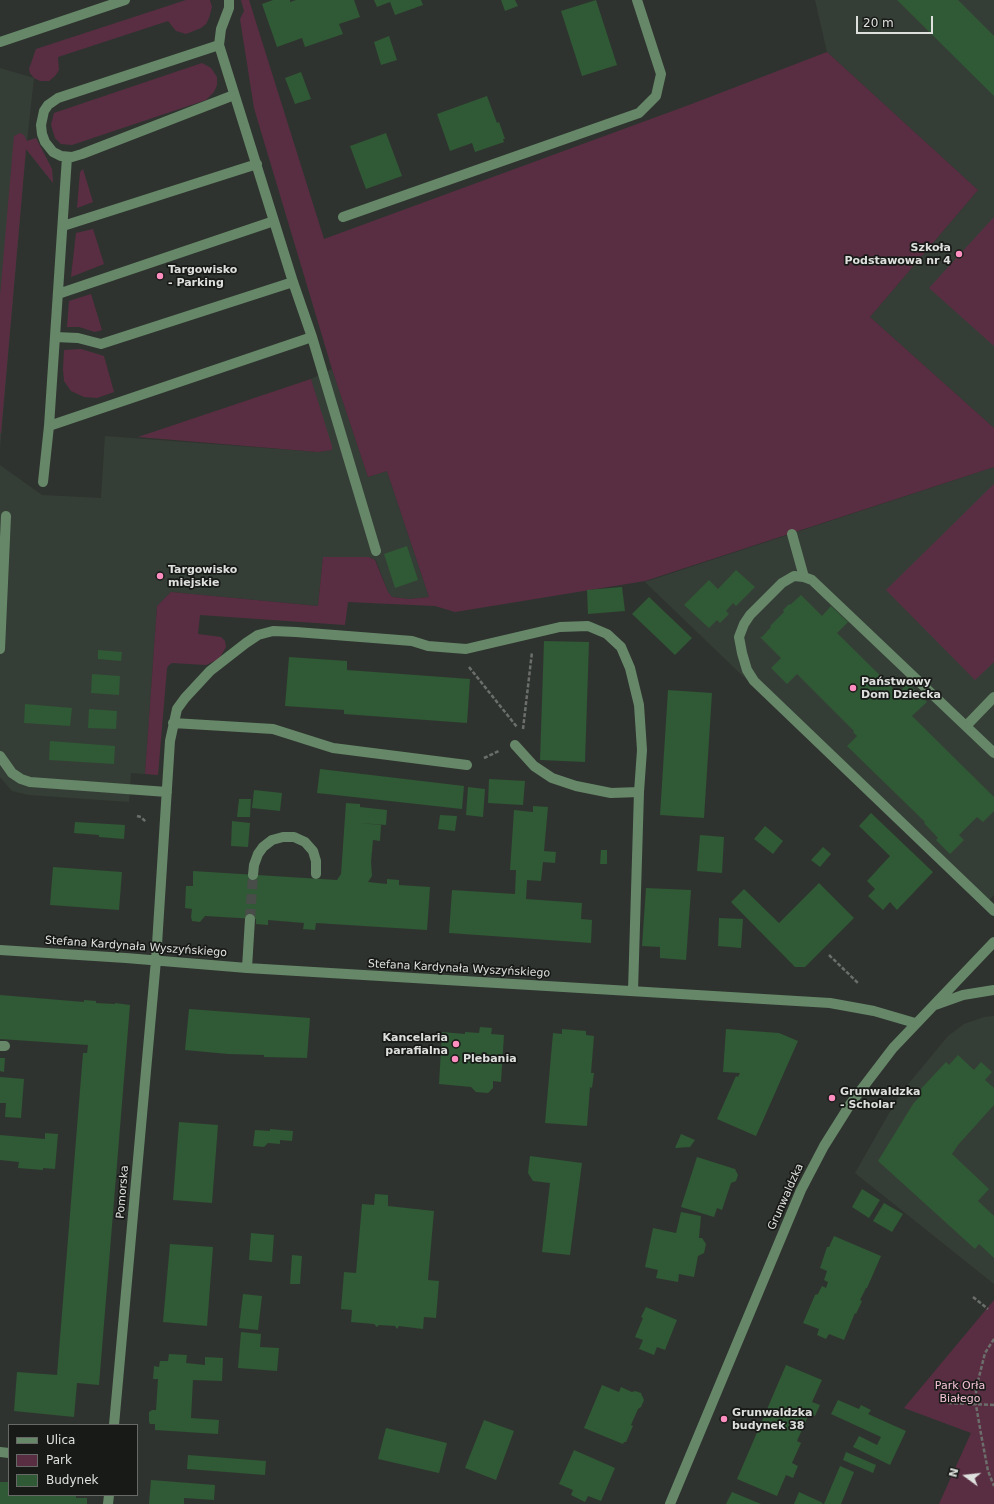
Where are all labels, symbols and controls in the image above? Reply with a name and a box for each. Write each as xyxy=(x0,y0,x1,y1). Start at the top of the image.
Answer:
scale bar xyxy=(858,8,935,34)
text: 20 m xyxy=(863,16,894,30)
place label: Szkoła Podstawowa nr 4 xyxy=(844,241,951,267)
marker: Szkoła Podstawowa nr 4 xyxy=(954,249,964,259)
place label: Targowisko - Parking xyxy=(168,263,237,289)
marker: Targowisko - Parking xyxy=(155,271,165,281)
place label: Targowisko miejskie xyxy=(168,563,237,589)
marker: Targowisko miejskie xyxy=(155,571,165,581)
place label: Państwowy Dom Dziecka xyxy=(861,675,941,701)
marker: Państwowy Dom Dziecka xyxy=(848,683,858,693)
street label: Stefana Kardynała Wyszyńskiego xyxy=(45,934,227,960)
street label: Stefana Kardynała Wyszyńskiego xyxy=(368,958,550,980)
place label: Kancelaria parafialna xyxy=(382,1031,448,1057)
marker: Kancelaria parafialna xyxy=(451,1039,461,1049)
place label: Plebania xyxy=(463,1052,517,1066)
marker: Plebania xyxy=(450,1054,460,1064)
place label: Grunwaldzka - Scholar xyxy=(840,1085,920,1111)
marker: Grunwaldzka - Scholar xyxy=(827,1093,837,1103)
street label: Grunwaldzka xyxy=(765,1162,807,1232)
street label: Pomorska xyxy=(114,1165,132,1219)
park label: Park Orła Białego xyxy=(935,1379,985,1405)
place label: Grunwaldzka budynek 38 xyxy=(732,1406,812,1432)
marker: Grunwaldzka budynek 38 xyxy=(719,1414,729,1424)
legend xyxy=(8,1424,138,1496)
text: Ulica xyxy=(46,1433,75,1447)
text: Park xyxy=(46,1453,72,1467)
north arrow xyxy=(946,1456,986,1496)
text: N xyxy=(946,1467,961,1479)
text: Budynek xyxy=(46,1473,99,1487)

